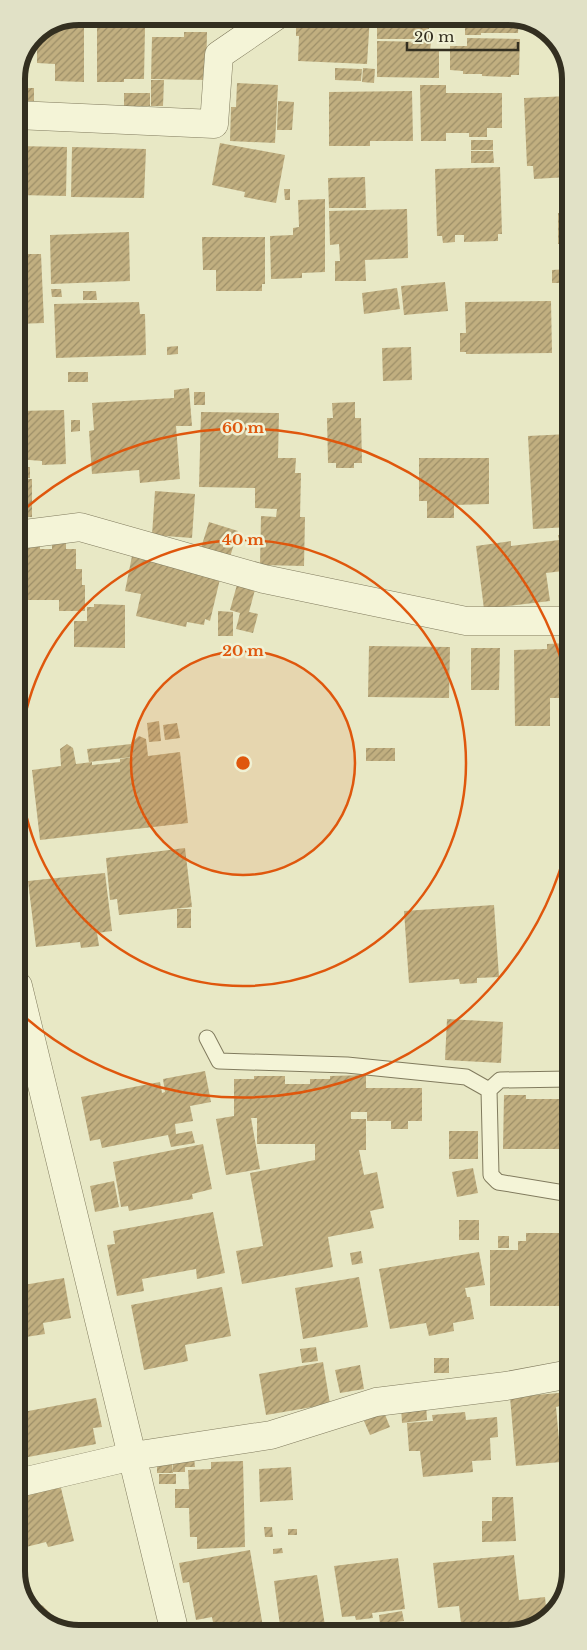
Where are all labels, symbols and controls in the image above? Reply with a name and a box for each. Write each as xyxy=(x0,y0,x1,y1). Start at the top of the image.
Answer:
scale bar xyxy=(407,20,518,52)
text: 20 m xyxy=(414,27,454,46)
text: 60 m xyxy=(222,418,264,437)
text: 40 m xyxy=(222,530,264,549)
text: 20 m xyxy=(222,641,264,660)
centre of rings xyxy=(234,754,252,772)

